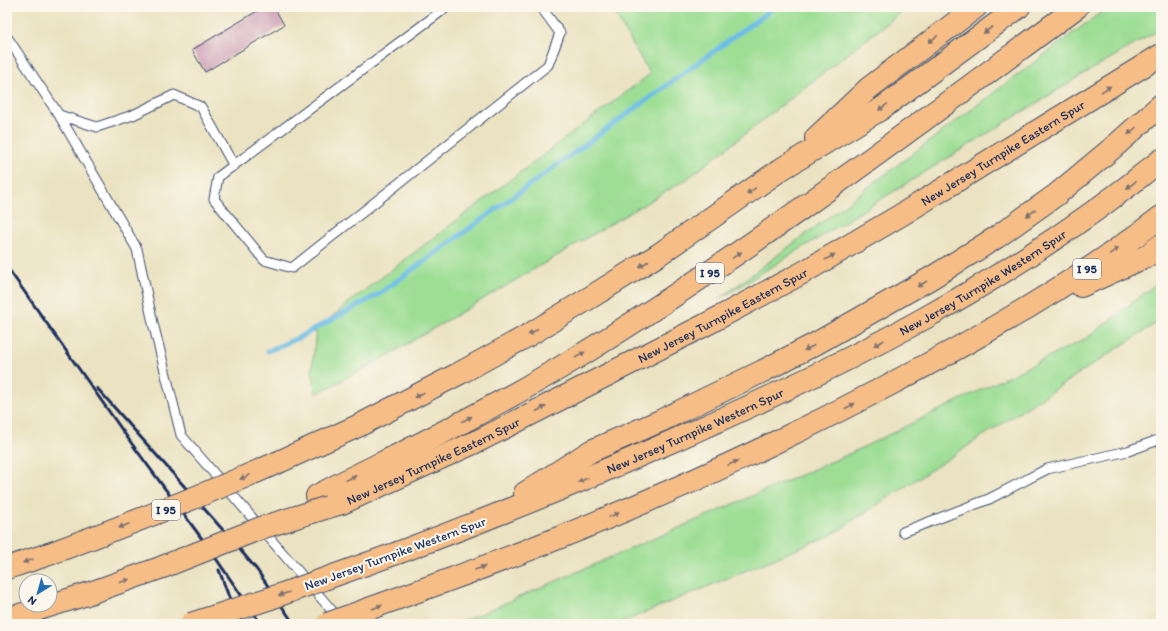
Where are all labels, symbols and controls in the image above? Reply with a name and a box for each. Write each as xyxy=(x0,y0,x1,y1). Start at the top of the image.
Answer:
one-way arrow xyxy=(983,26,993,34)
one-way arrow xyxy=(928,35,939,43)
one-way arrow xyxy=(1101,85,1111,93)
street label: New Jersey Turnpike Eastern Spur xyxy=(918,97,1088,209)
one-way arrow xyxy=(878,103,889,111)
one-way arrow xyxy=(1128,126,1137,135)
one-way arrow xyxy=(1125,180,1136,189)
one-way arrow xyxy=(746,187,756,195)
one-way arrow xyxy=(1026,209,1036,217)
street label: New Jersey Turnpike Western Spur xyxy=(897,226,1069,339)
one-way arrow xyxy=(1109,247,1119,255)
one-way arrow xyxy=(732,251,742,259)
one-way arrow xyxy=(824,254,836,261)
road number: I 95 xyxy=(1073,259,1101,279)
one-way arrow xyxy=(639,260,649,268)
road number: I 95 xyxy=(696,263,724,283)
street label: New Jersey Turnpike Eastern Spur xyxy=(635,265,810,366)
one-way arrow xyxy=(916,280,928,287)
one-way arrow xyxy=(527,329,539,336)
one-way arrow xyxy=(873,340,884,346)
one-way arrow xyxy=(803,344,815,351)
one-way arrow xyxy=(574,352,586,359)
street label: New Jersey Turnpike Western Spur xyxy=(604,385,786,477)
one-way arrow xyxy=(413,392,425,398)
one-way arrow xyxy=(844,403,856,409)
one-way arrow xyxy=(536,405,547,412)
street label: New Jersey Turnpike Eastern Spur xyxy=(344,414,522,508)
one-way arrow xyxy=(461,416,473,423)
one-way arrow xyxy=(727,460,738,466)
one-way arrow xyxy=(239,474,251,480)
one-way arrow xyxy=(346,475,357,481)
one-way arrow xyxy=(577,477,589,483)
road number: I 95 xyxy=(152,500,180,520)
one-way arrow xyxy=(608,512,620,518)
street label: New Jersey Turnpike Western Spur xyxy=(302,514,488,593)
one-way arrow xyxy=(118,523,130,529)
one-way arrow xyxy=(22,558,34,564)
one-way arrow xyxy=(474,565,486,571)
north arrow xyxy=(18,573,58,613)
one-way arrow xyxy=(118,577,130,583)
one-way arrow xyxy=(278,591,290,597)
text: N xyxy=(25,593,39,608)
one-way arrow xyxy=(372,603,384,609)

